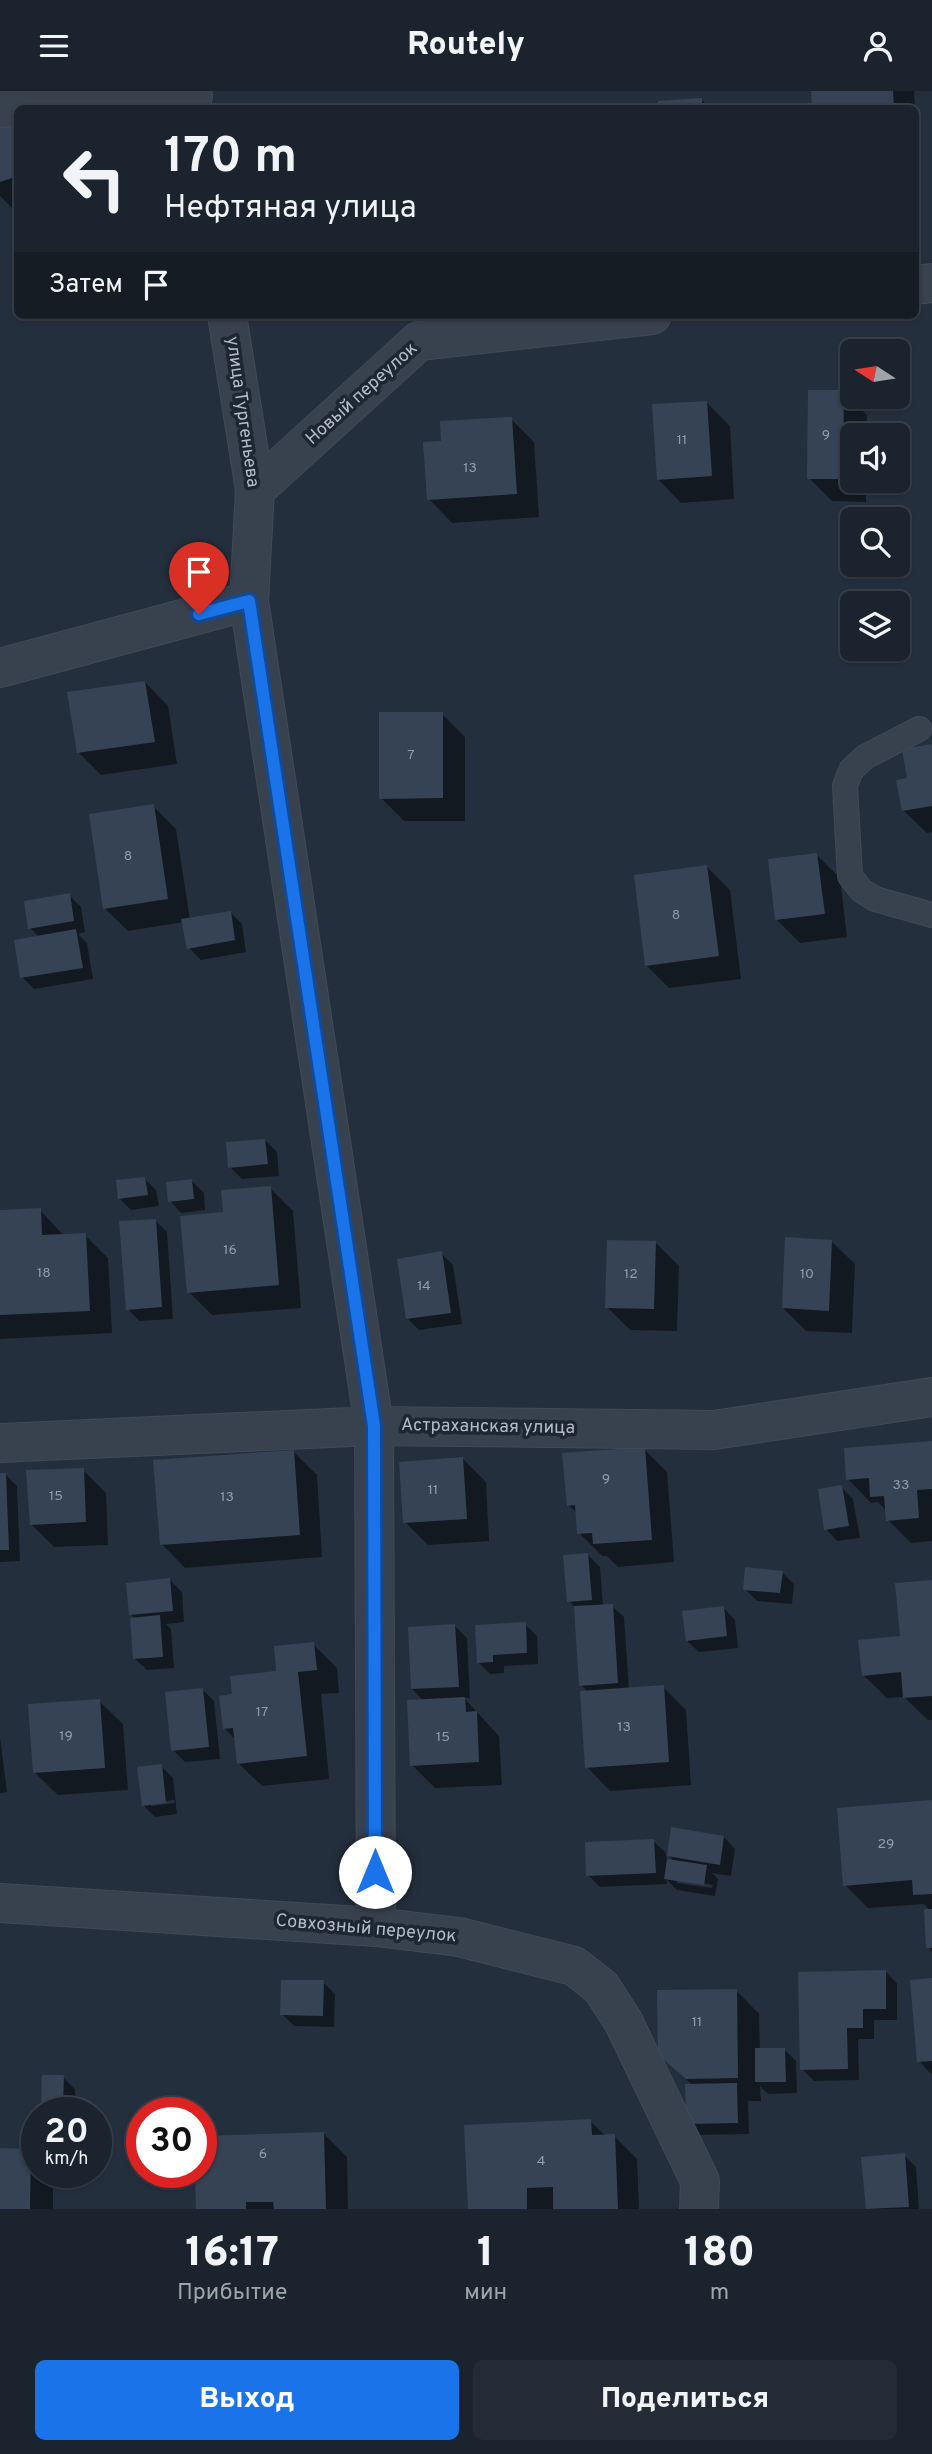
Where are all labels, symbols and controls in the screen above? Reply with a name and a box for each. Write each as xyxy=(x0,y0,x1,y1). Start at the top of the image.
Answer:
text: Routely xyxy=(407,26,525,66)
icon: menu xyxy=(35,27,73,65)
icon: person xyxy=(859,27,897,65)
text: 170 m xyxy=(164,128,297,190)
icon: left xyxy=(49,133,140,224)
text: Нефтяная улица xyxy=(164,189,417,229)
icon: arrive xyxy=(137,266,175,304)
text: Затем xyxy=(49,269,123,302)
street label: улица Тургеньева xyxy=(220,335,264,489)
street label: Новый переулок xyxy=(301,338,423,450)
north arrow xyxy=(840,339,910,409)
map controls xyxy=(840,339,910,661)
button: sound xyxy=(840,423,910,493)
house number: 9 xyxy=(822,427,830,444)
house number: 11 xyxy=(677,432,687,449)
house number: 13 xyxy=(463,460,477,477)
button: search xyxy=(840,507,910,577)
pin xyxy=(169,542,229,614)
icon: arrive xyxy=(180,553,218,591)
button: layers xyxy=(840,591,910,661)
house number: 7 xyxy=(407,747,415,764)
house number: 8 xyxy=(124,848,132,865)
house number: 8 xyxy=(672,907,680,924)
house number: 16 xyxy=(223,1242,237,1259)
house number: 18 xyxy=(37,1265,51,1282)
house number: 12 xyxy=(624,1266,638,1283)
house number: 10 xyxy=(800,1266,814,1283)
house number: 14 xyxy=(417,1278,431,1295)
street label: Астраханская улица xyxy=(401,1414,575,1440)
house number: 9 xyxy=(602,1471,610,1488)
house number: 33 xyxy=(893,1477,909,1494)
house number: 11 xyxy=(428,1482,438,1499)
house number: 15 xyxy=(49,1488,63,1505)
house number: 13 xyxy=(220,1489,234,1506)
house number: 17 xyxy=(256,1704,268,1721)
house number: 13 xyxy=(617,1719,631,1736)
house number: 19 xyxy=(59,1728,73,1745)
house number: 15 xyxy=(436,1729,450,1746)
position arrow xyxy=(338,1835,412,1909)
house number: 29 xyxy=(878,1836,894,1853)
street label: Совхозный переулок xyxy=(275,1910,457,1948)
house number: 11 xyxy=(692,2014,702,2031)
speed limit sign: 30 xyxy=(126,2097,217,2188)
text: 20 xyxy=(44,2111,89,2155)
house number: 6 xyxy=(259,2146,267,2163)
text: km/h xyxy=(45,2148,88,2171)
house number: 4 xyxy=(537,2153,545,2170)
text: 16:17 xyxy=(185,2228,279,2281)
text: 1 xyxy=(477,2228,494,2281)
text: 180 xyxy=(684,2228,755,2281)
text: Прибытие xyxy=(177,2279,287,2308)
text: мин xyxy=(464,2279,507,2308)
text: m xyxy=(710,2279,729,2308)
button: Выход xyxy=(35,2360,459,2440)
button: Поделиться xyxy=(473,2360,897,2440)

